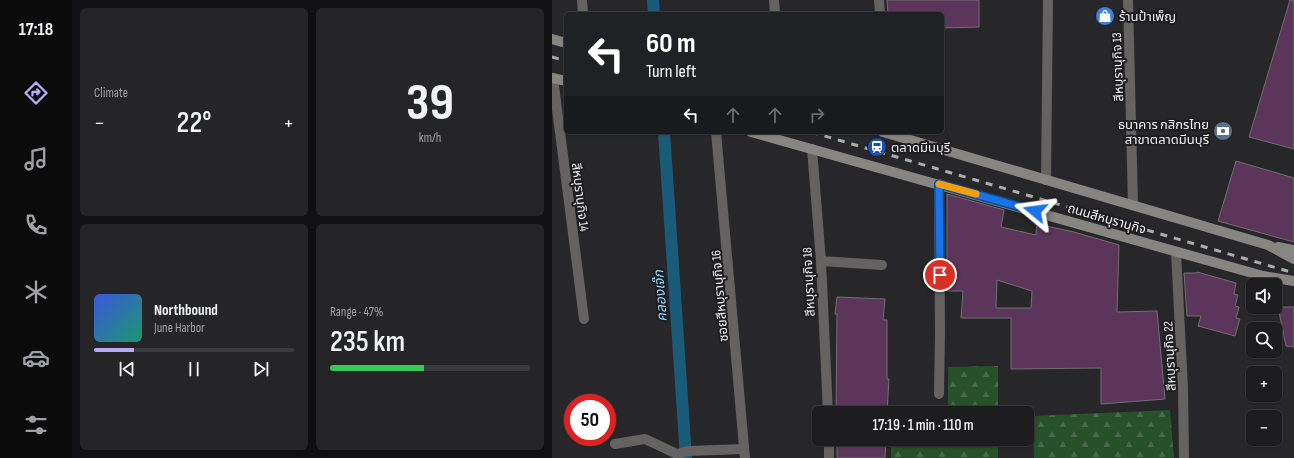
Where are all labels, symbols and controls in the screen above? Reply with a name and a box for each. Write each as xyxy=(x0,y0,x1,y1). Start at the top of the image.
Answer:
shop icon: ร้านป้าเพ็ญ xyxy=(1094,5,1116,27)
place label: ร้านป้าเพ็ญ xyxy=(1119,9,1176,25)
text: 17:18 xyxy=(19,19,53,40)
text: 60 m xyxy=(646,27,695,60)
icon: left xyxy=(580,28,632,80)
street label: สีหบุรานุกิจ 13 xyxy=(1109,32,1127,102)
text: Turn left xyxy=(646,61,697,82)
text: 39 xyxy=(406,72,454,135)
icon: directions xyxy=(22,79,50,107)
text: Climate xyxy=(94,85,128,101)
icon: left xyxy=(680,104,702,126)
icon: ahead xyxy=(722,104,744,126)
icon: ahead xyxy=(764,104,786,126)
icon: right xyxy=(806,104,828,126)
text: 22° xyxy=(177,105,211,141)
text: − xyxy=(94,110,105,137)
text: + xyxy=(283,110,294,137)
place label: ธนาคาร กสิกรไทย สาขาตลาดมีนบุรี xyxy=(1118,117,1209,148)
bank icon: ธนาคาร กสิกรไทย สาขาตลาดมีนบุรี xyxy=(1212,120,1234,142)
text: km/h xyxy=(419,130,441,146)
station icon: ตลาดมีนบุรี xyxy=(866,136,888,158)
place label: ตลาดมีนบุรี xyxy=(891,140,950,156)
icon: music xyxy=(22,145,50,173)
street label: สีหบุรานุกิจ 14 xyxy=(568,162,592,233)
position arrow xyxy=(1014,190,1056,232)
street label: ถนนสีหบุรานุกิจ xyxy=(1066,200,1148,238)
icon: phone xyxy=(22,211,50,239)
street label: สีหบุรานุกิจ 18 xyxy=(799,247,819,317)
street label: ซอยสีหบุรานุกิจ 16 xyxy=(708,249,732,342)
pin xyxy=(923,258,957,292)
icon: arrive xyxy=(929,264,951,286)
water label: คลองเจ๊ก xyxy=(650,269,671,322)
icon: climate xyxy=(22,278,50,306)
map controls xyxy=(1246,278,1282,446)
button: sound xyxy=(1246,278,1282,314)
text: Northbound xyxy=(154,301,218,320)
text: Range · 47% xyxy=(330,304,383,320)
text: June Harbor xyxy=(154,320,205,336)
street label: สีหบุรานุกิจ 22 xyxy=(1160,321,1180,391)
button: search xyxy=(1246,322,1282,358)
text: 235 km xyxy=(330,324,405,360)
icon: car xyxy=(22,344,50,372)
icon: previous xyxy=(116,358,138,380)
icon: pause xyxy=(183,358,205,380)
icon: next xyxy=(250,358,272,380)
button: + xyxy=(1246,366,1282,402)
speed limit sign: 50 xyxy=(564,394,616,446)
button: − xyxy=(1246,410,1282,446)
icon: filters xyxy=(22,411,50,439)
text: 17:19 · 1 min · 110 m xyxy=(872,416,974,435)

